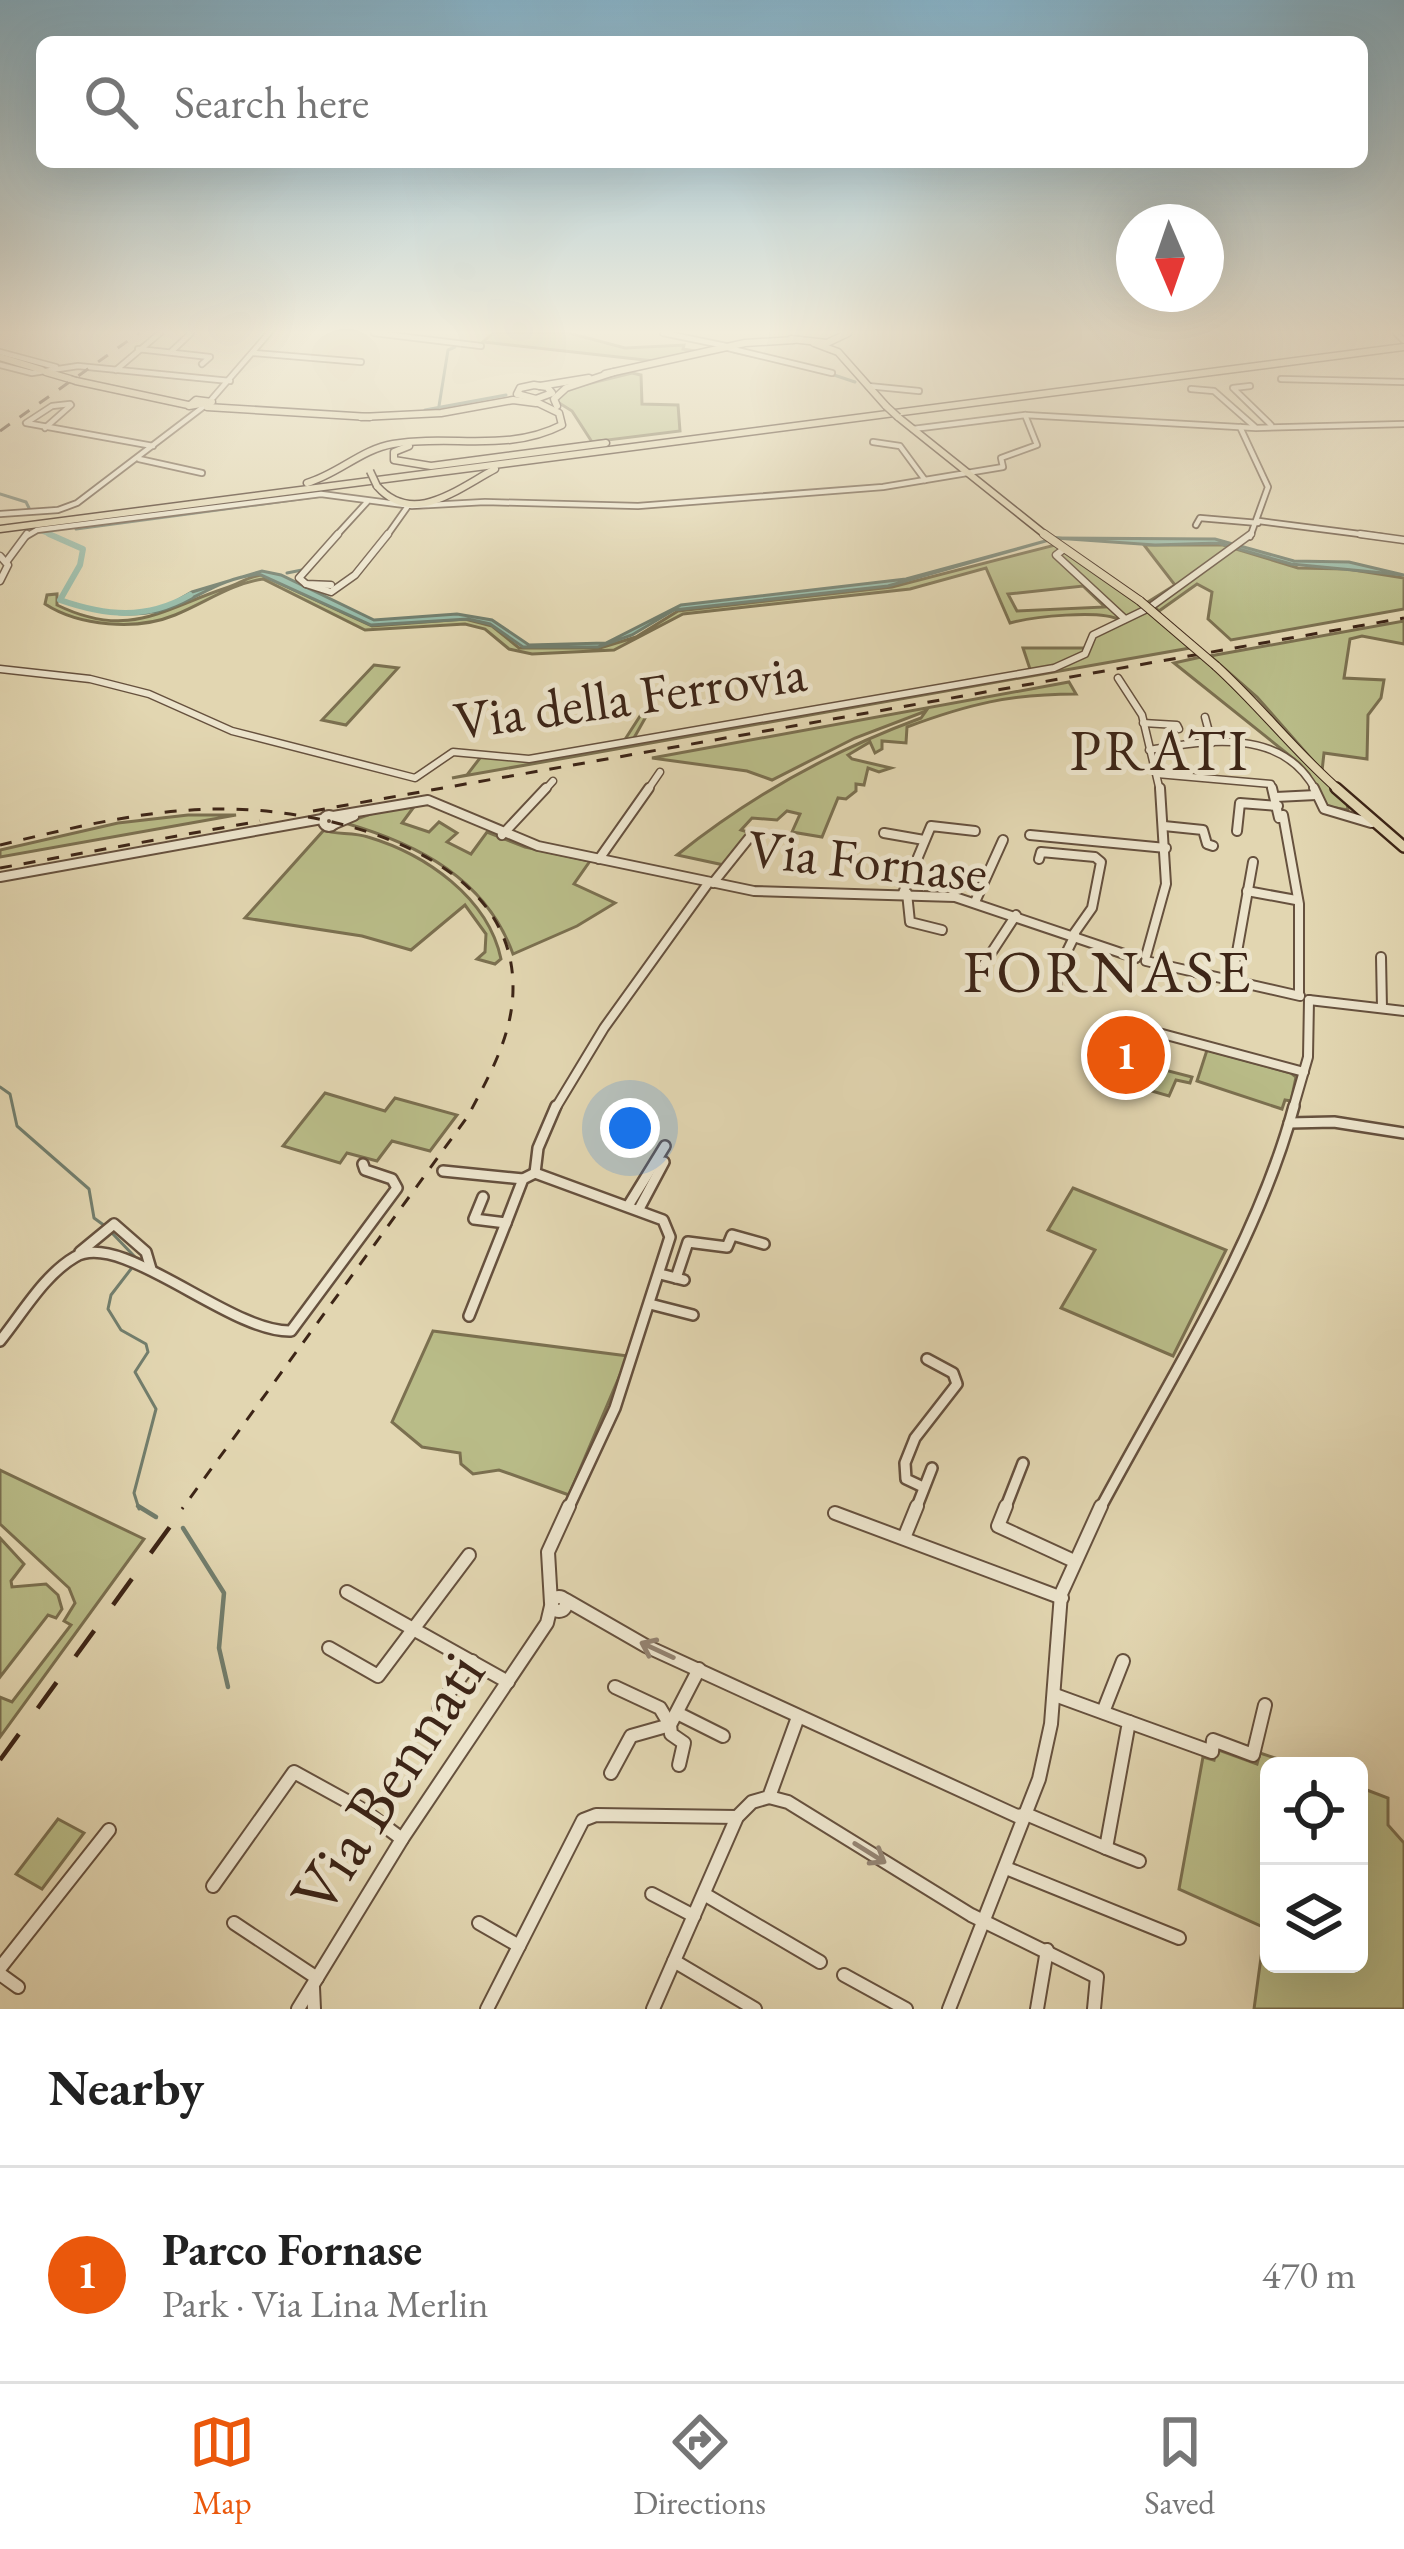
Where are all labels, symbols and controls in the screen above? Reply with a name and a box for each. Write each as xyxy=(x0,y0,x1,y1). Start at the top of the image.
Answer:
search box xyxy=(36,36,1368,168)
icon: search xyxy=(78,69,144,135)
text: Search here xyxy=(174,73,369,131)
north arrow xyxy=(1116,204,1224,312)
street label: Via della Ferrovia xyxy=(449,637,811,755)
district label: PRATI xyxy=(1070,713,1250,787)
street label: Via Fornase xyxy=(745,813,991,907)
district label: FORNASE xyxy=(962,932,1254,1010)
pin: 1 xyxy=(1087,1010,1165,1100)
your location xyxy=(600,1098,660,1158)
street label: Via Bennati xyxy=(270,1634,504,1930)
one-way arrow xyxy=(640,1638,676,1660)
map controls xyxy=(1260,1757,1368,1973)
button: locate xyxy=(1260,1757,1368,1865)
one-way arrow xyxy=(853,1841,887,1865)
button: layers xyxy=(1260,1865,1368,1973)
text: Nearby xyxy=(48,2054,204,2120)
text: Parco Fornase xyxy=(162,2220,422,2278)
text: 1 xyxy=(77,2249,97,2300)
text: 470 m xyxy=(1262,2249,1356,2300)
text: Park · Via Lina Merlin xyxy=(162,2278,489,2329)
tab: Map xyxy=(189,2409,255,2524)
tab: Directions xyxy=(633,2409,766,2524)
tab: Saved xyxy=(1144,2409,1215,2524)

